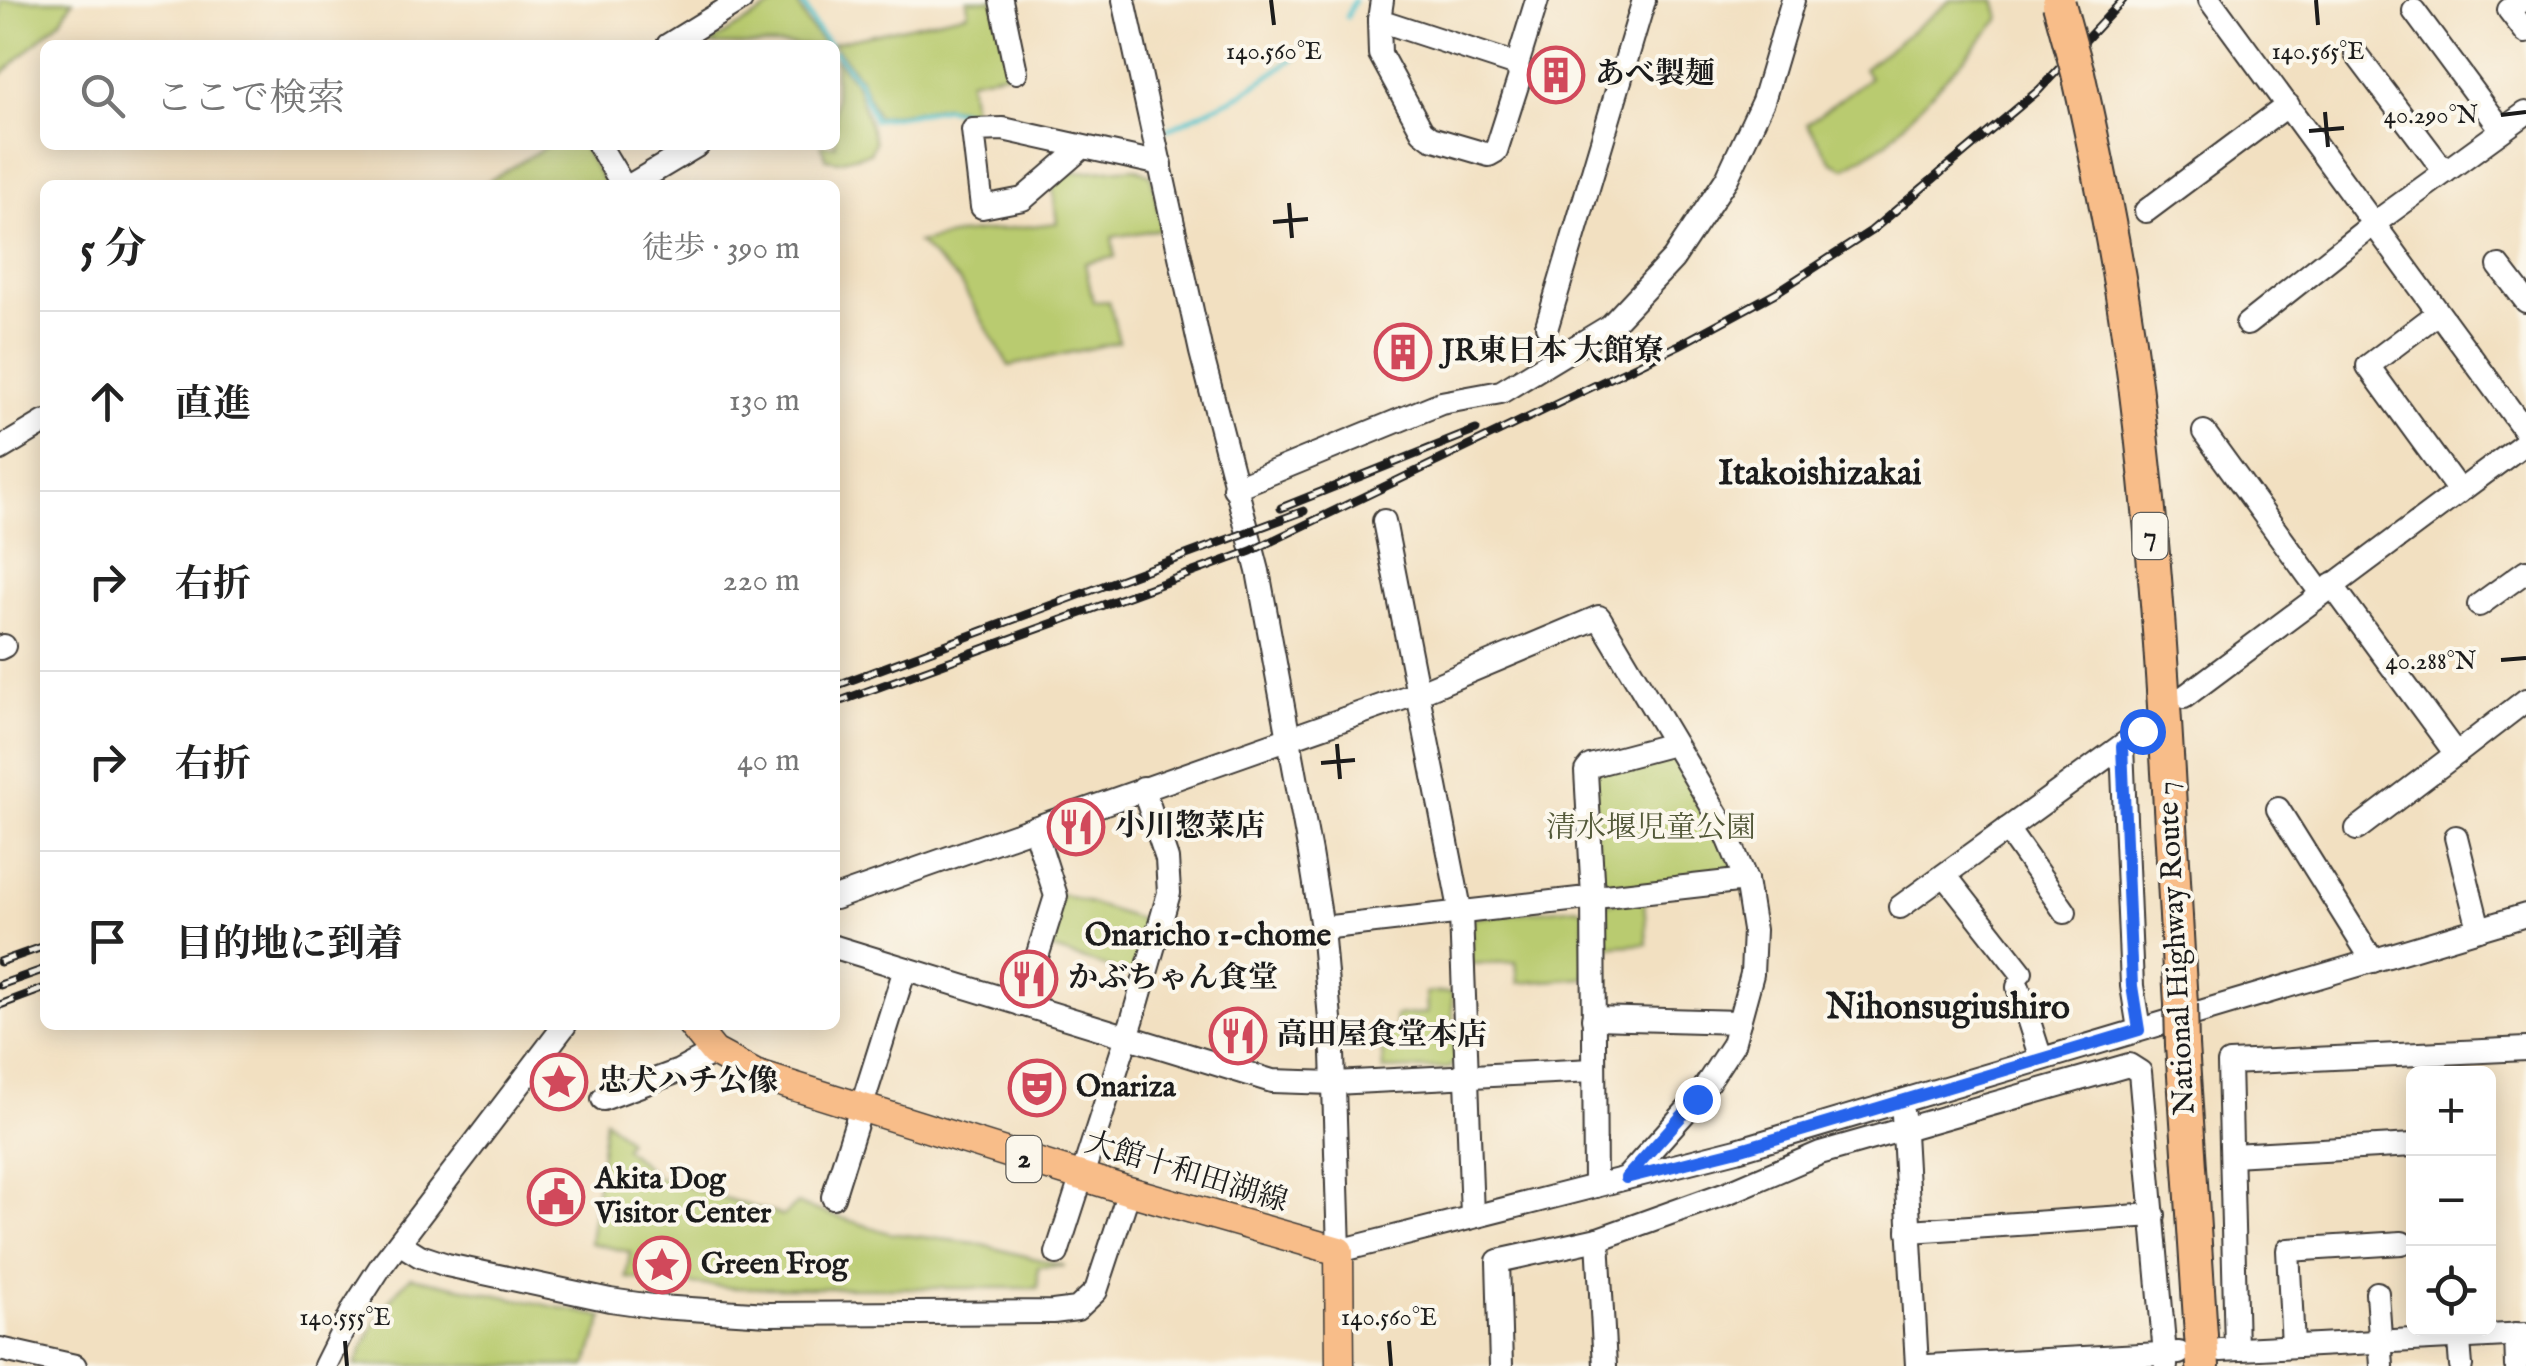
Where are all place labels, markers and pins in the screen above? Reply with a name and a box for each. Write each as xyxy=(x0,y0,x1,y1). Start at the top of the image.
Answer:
building icon: あべ製麺 xyxy=(1526,45,1586,105)
place label: あべ製麺 xyxy=(1595,56,1715,94)
building icon: JR東日本 大館寮 xyxy=(1373,322,1433,382)
place label: JR東日本 大館寮 xyxy=(1438,333,1663,371)
restaurant icon: 小川惣菜店 xyxy=(1046,797,1106,857)
place label: 小川惣菜店 xyxy=(1115,808,1265,846)
restaurant icon: かぶちゃん食堂 xyxy=(999,949,1059,1009)
place label: かぶちゃん食堂 xyxy=(1068,960,1278,998)
restaurant icon: 高田屋食堂本店 xyxy=(1208,1006,1268,1066)
place label: 高田屋食堂本店 xyxy=(1277,1017,1487,1055)
place icon: 忠犬ハチ公像 xyxy=(529,1052,589,1112)
theatre icon: Onariza xyxy=(1007,1058,1067,1118)
place label: 忠犬ハチ公像 xyxy=(598,1063,778,1101)
place label: Onariza xyxy=(1076,1069,1177,1107)
place label: Akita Dog Visitor Center xyxy=(594,1161,772,1233)
public building icon: Akita Dog Visitor Center xyxy=(526,1167,586,1227)
place icon: Green Frog xyxy=(632,1235,692,1295)
place label: Green Frog xyxy=(701,1246,850,1284)

